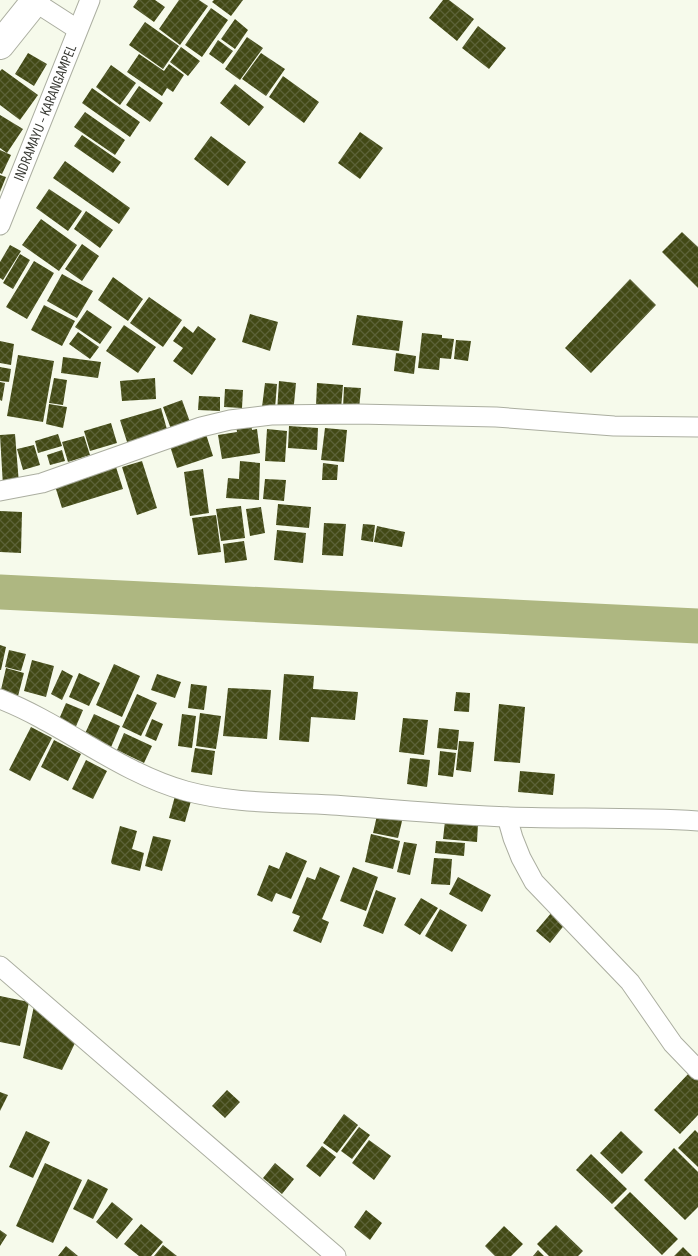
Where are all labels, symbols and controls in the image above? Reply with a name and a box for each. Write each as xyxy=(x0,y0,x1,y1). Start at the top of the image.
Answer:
street label: INDRAMAYU - KARANGAMPEL xyxy=(10,42,81,184)

